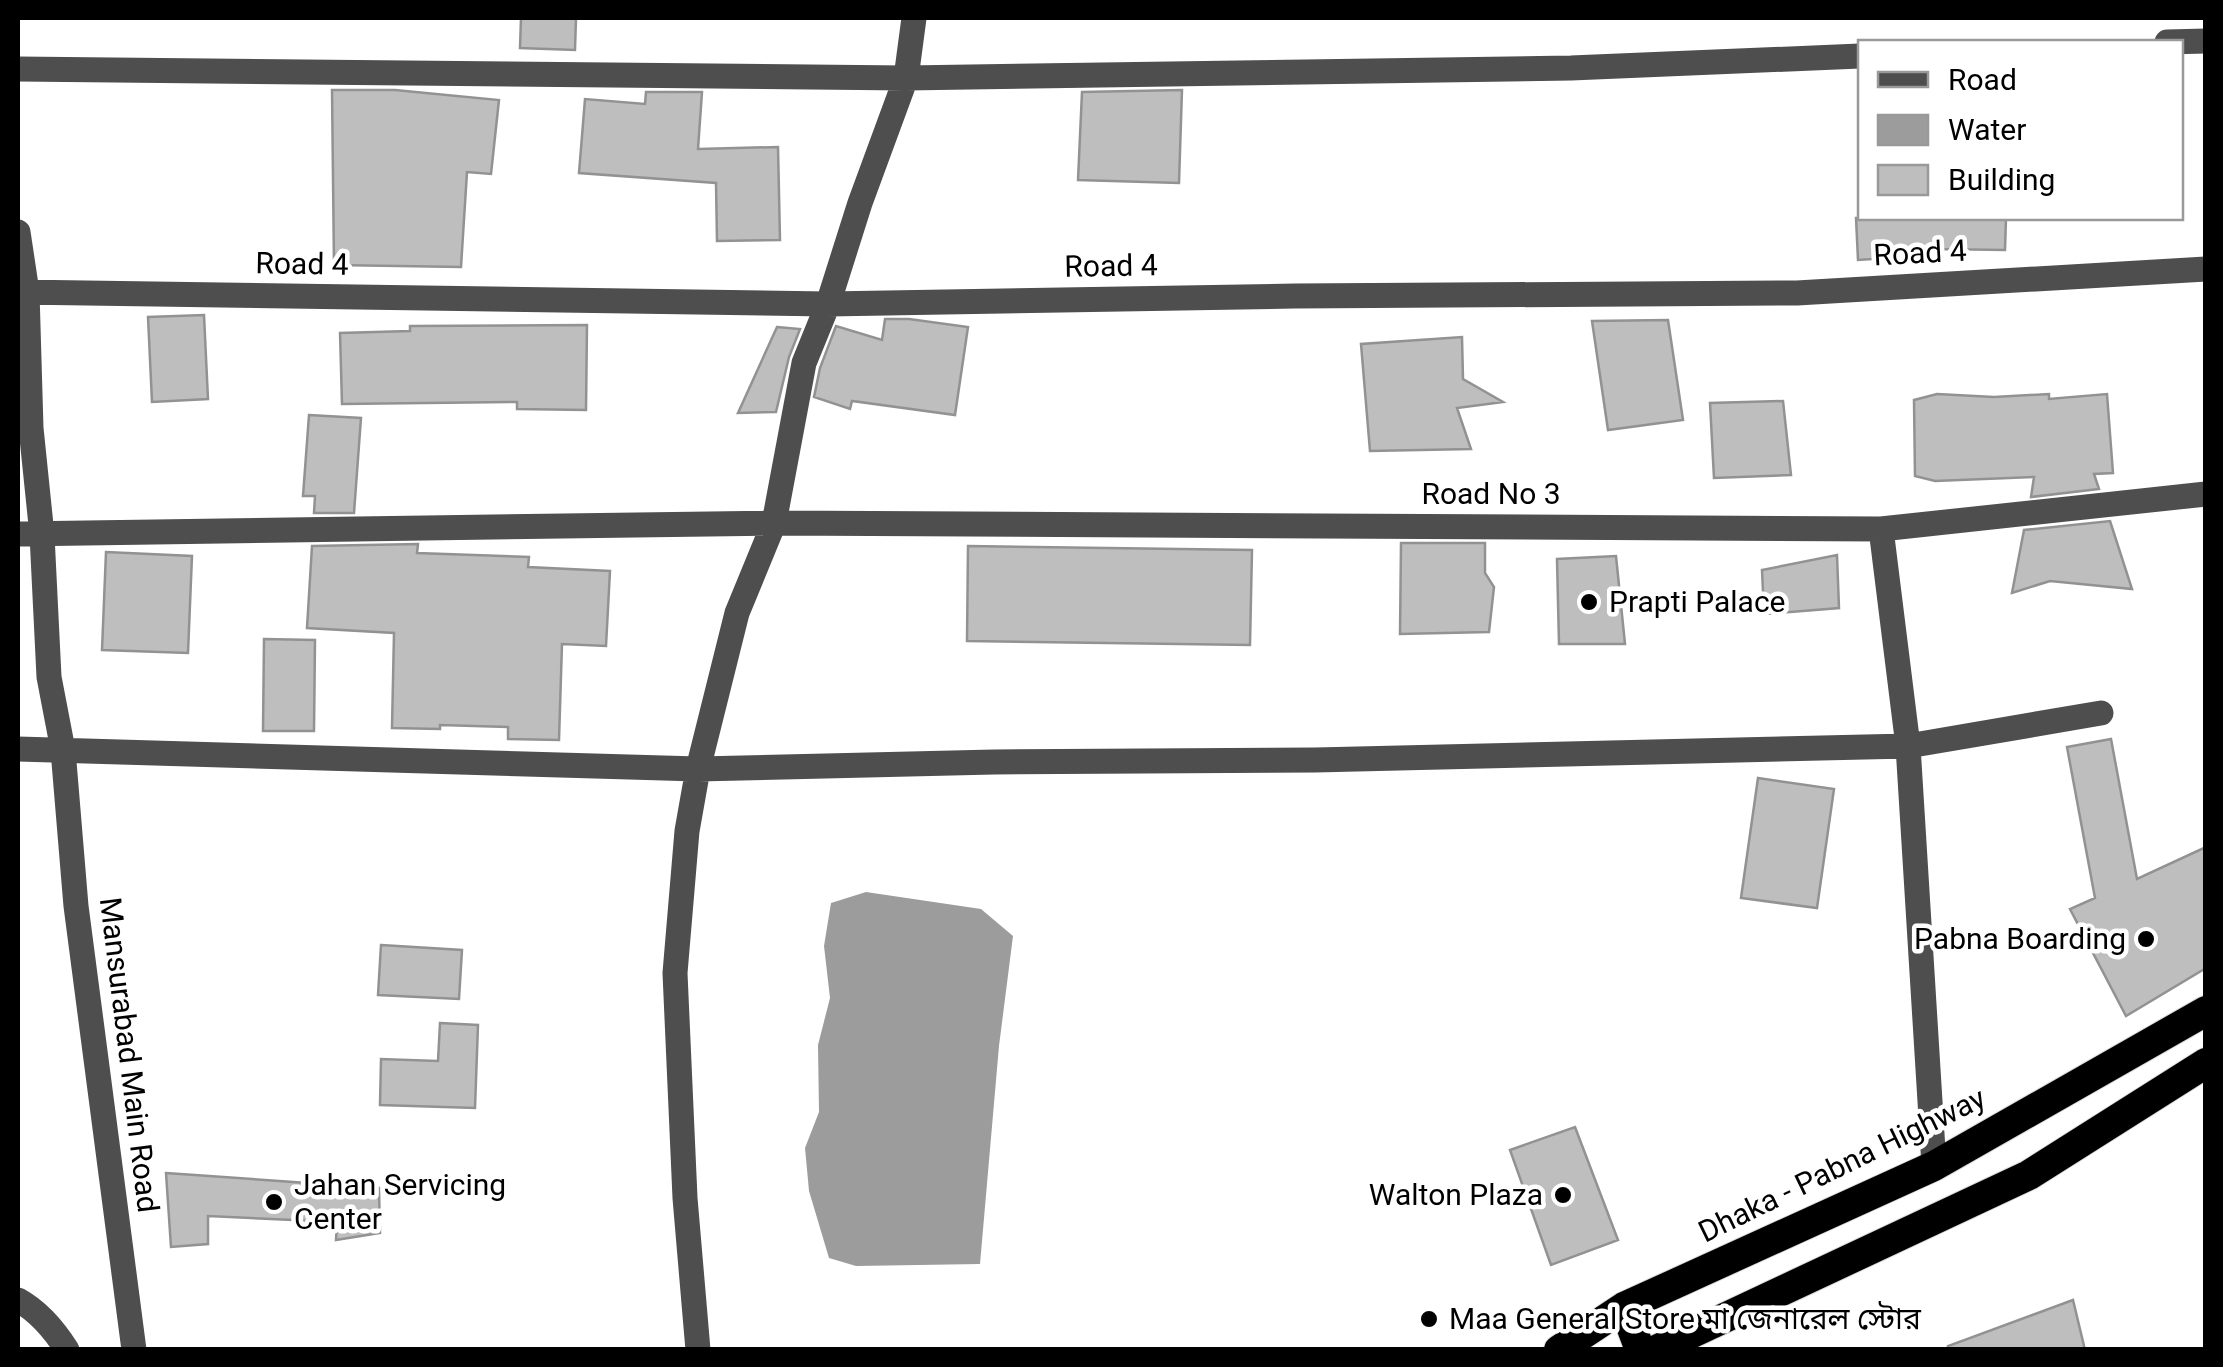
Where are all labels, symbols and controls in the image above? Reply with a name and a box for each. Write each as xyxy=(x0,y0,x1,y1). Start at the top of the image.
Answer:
legend xyxy=(1858,40,2183,220)
text: Road xyxy=(1948,62,2017,97)
text: Water xyxy=(1948,112,2026,147)
text: Building xyxy=(1948,162,2055,197)
street label: Road 4 xyxy=(1873,233,1968,272)
street label: Road 4 xyxy=(255,245,349,282)
street label: Road 4 xyxy=(1064,247,1158,284)
street label: Road No 3 xyxy=(1421,476,1561,511)
place label: Prapti Palace xyxy=(1609,584,1786,619)
marker: Prapti Palace xyxy=(1578,591,1600,613)
street label: Mansurabad Main Road xyxy=(93,895,166,1214)
place label: Pabna Boarding xyxy=(1914,921,2126,956)
marker: Pabna Boarding xyxy=(2135,928,2157,950)
street label: Dhaka - Pabna Highway xyxy=(1693,1080,1991,1249)
place label: Jahan Servicing Center xyxy=(294,1167,506,1236)
place label: Walton Plaza xyxy=(1369,1177,1543,1212)
marker: Walton Plaza xyxy=(1552,1184,1574,1206)
marker: Jahan Servicing Center xyxy=(263,1191,285,1213)
place label: Maa General Store মা জেনারেল স্টোর xyxy=(1449,1301,1922,1336)
marker: Maa General Store মা জেনারেল স্টোর xyxy=(1418,1308,1440,1330)

